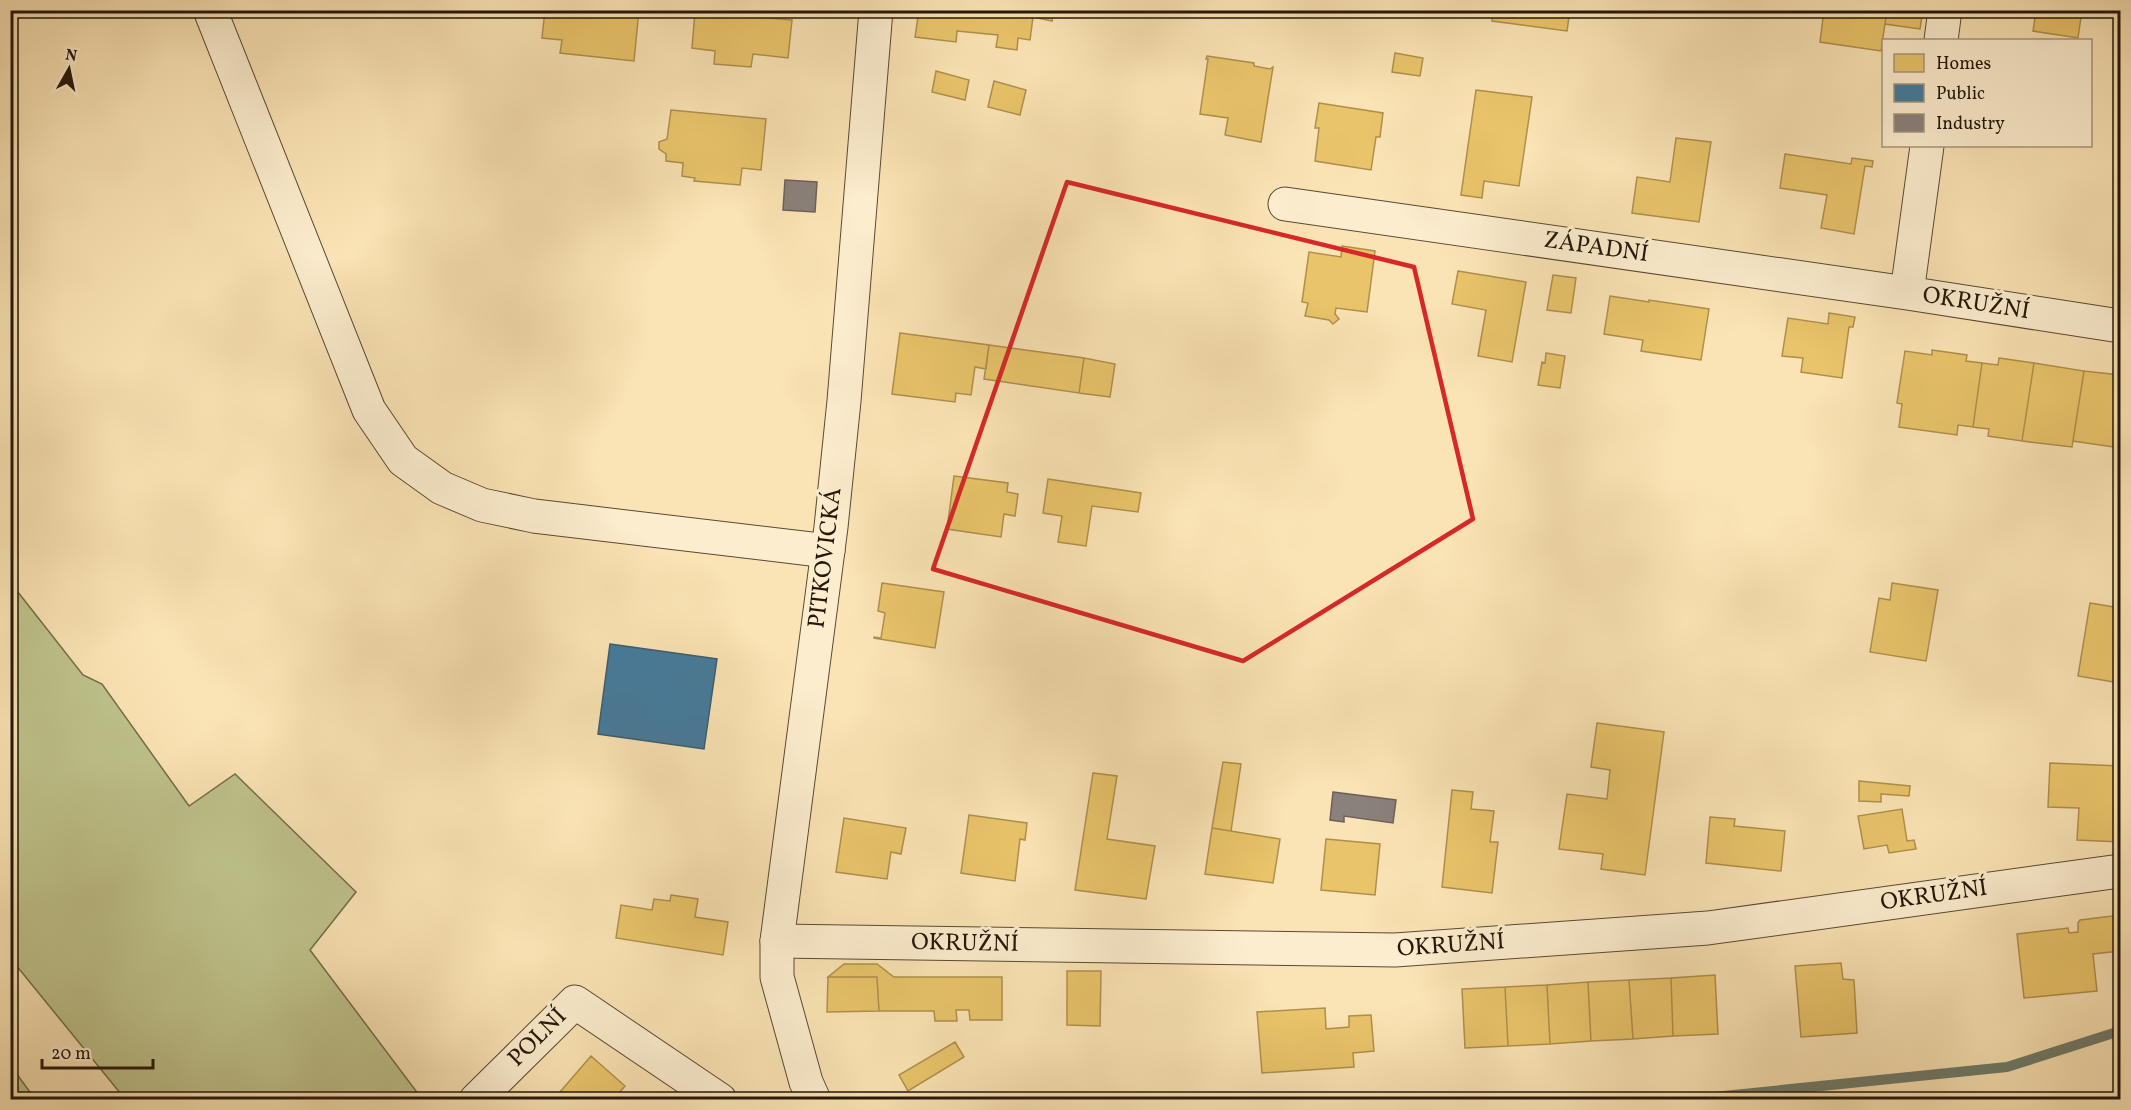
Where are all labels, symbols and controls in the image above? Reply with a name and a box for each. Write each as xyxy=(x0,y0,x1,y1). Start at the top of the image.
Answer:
north arrow xyxy=(39,39,99,99)
legend xyxy=(1882,39,2092,147)
text: N xyxy=(64,44,79,68)
text: Homes xyxy=(1936,52,1991,77)
text: Public xyxy=(1936,82,1985,107)
text: Industry xyxy=(1936,112,2005,137)
street label: ZÁPADNÍ xyxy=(1541,224,1651,272)
street label: OKRUŽNÍ xyxy=(1920,279,2032,329)
street label: PITKOVICKÁ xyxy=(800,486,852,630)
street label: OKRUŽNÍ xyxy=(1878,872,1990,920)
street label: OKRUŽNÍ xyxy=(1396,925,1506,967)
street label: OKRUŽNÍ xyxy=(911,926,1019,962)
street label: POLNÍ xyxy=(501,1001,575,1075)
scale bar xyxy=(42,1032,153,1070)
text: 20 m xyxy=(51,1042,91,1067)

